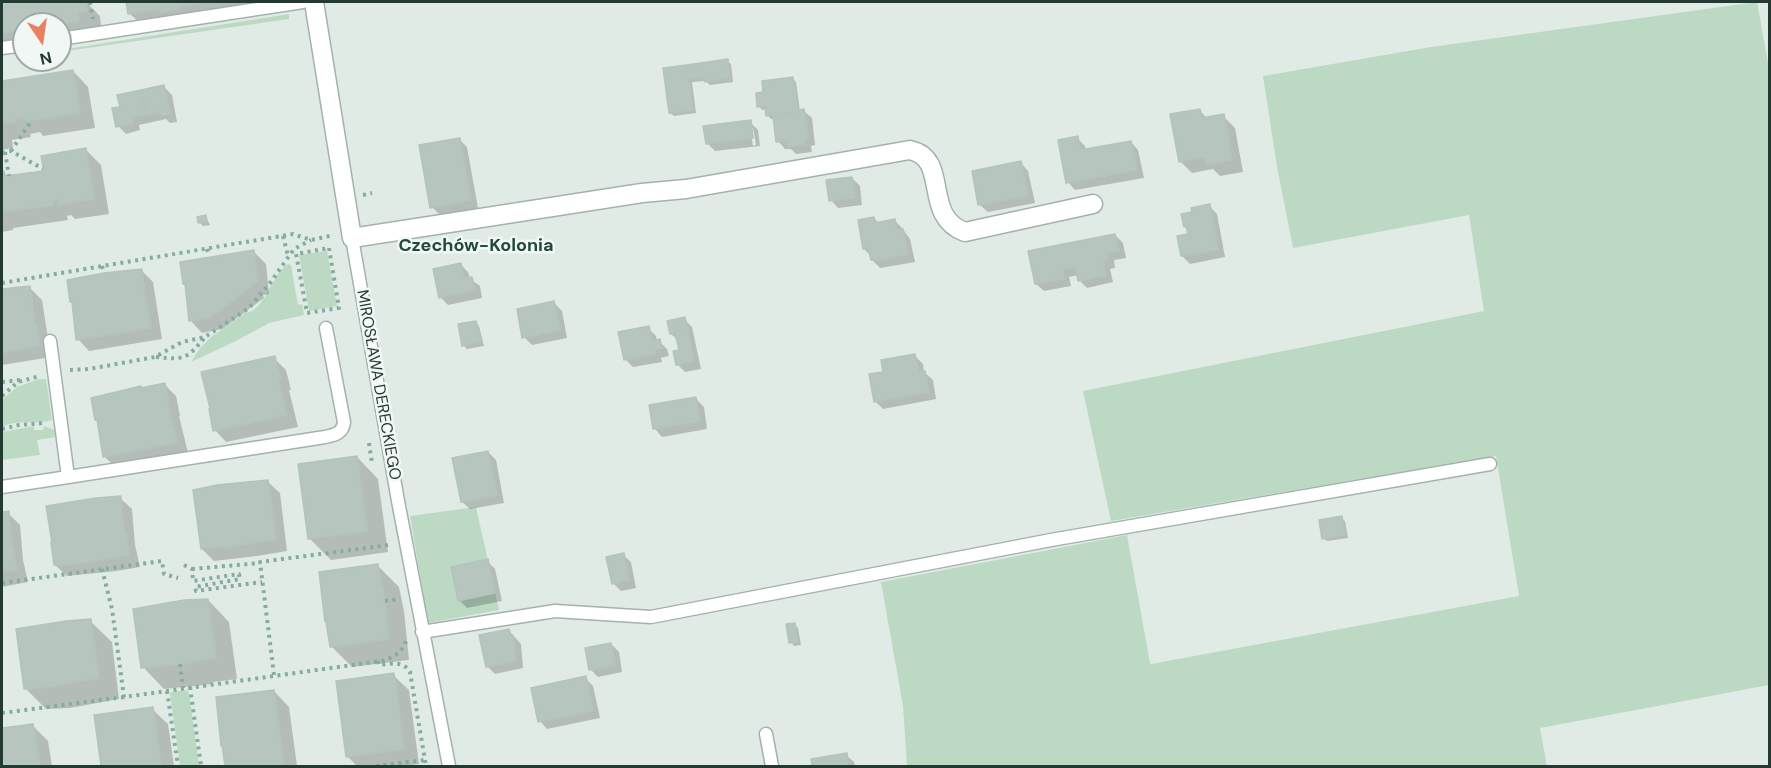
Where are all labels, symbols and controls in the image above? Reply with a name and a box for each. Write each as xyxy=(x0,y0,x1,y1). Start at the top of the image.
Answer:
north arrow xyxy=(12,12,72,72)
text: N xyxy=(38,47,54,70)
district label: Czechów-Kolonia xyxy=(398,235,554,257)
street label: MIROSŁAWA DERECKIEGO xyxy=(352,288,404,482)

